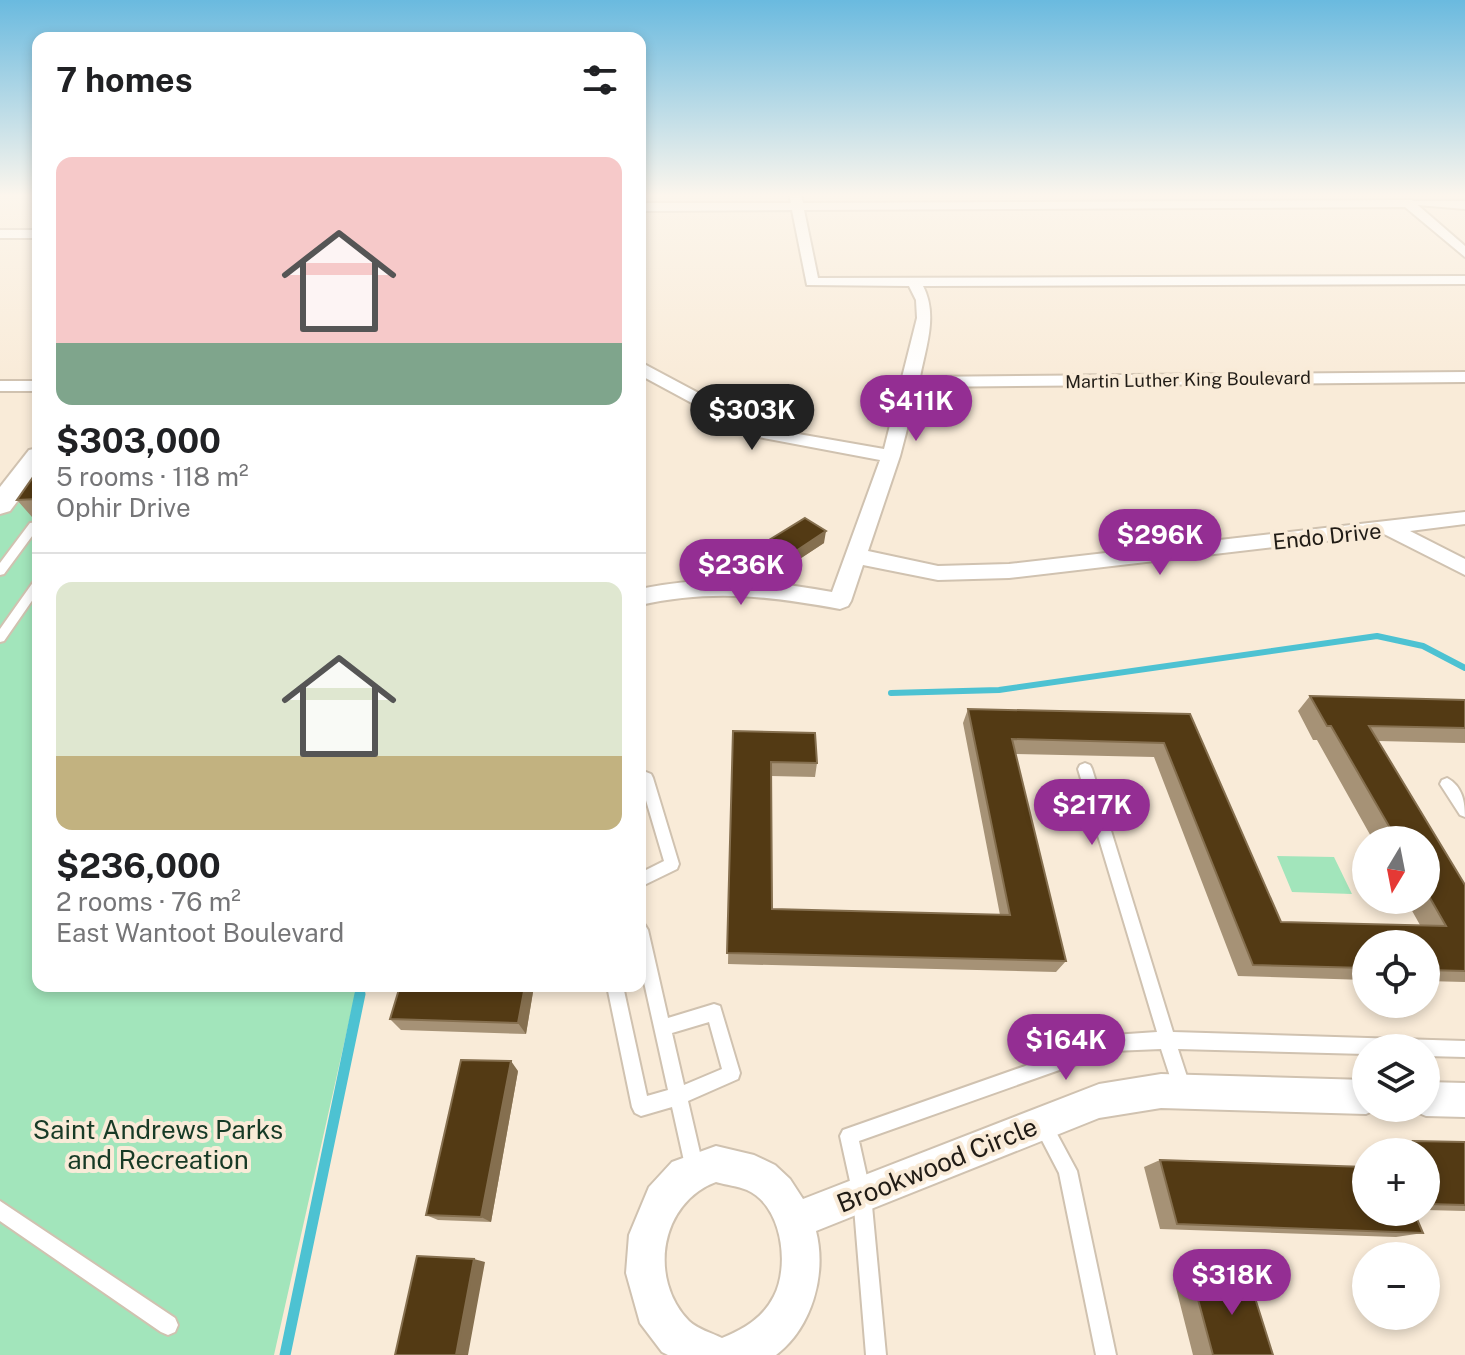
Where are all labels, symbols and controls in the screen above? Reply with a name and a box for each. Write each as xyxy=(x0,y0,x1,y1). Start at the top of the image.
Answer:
icon: filters xyxy=(578,58,622,102)
text: 7 homes xyxy=(56,60,193,100)
icon: home xyxy=(267,209,411,353)
street label: Martin Luther King Boulevard xyxy=(1065,367,1311,392)
pin: $411K xyxy=(860,375,972,443)
pin: $303K xyxy=(696,384,808,452)
text: $411K xyxy=(878,385,954,416)
text: $303K xyxy=(708,394,796,425)
text: $303,000 xyxy=(56,421,221,461)
text: 5 rooms · 118 m² xyxy=(56,461,249,492)
text: Ophir Drive xyxy=(56,492,191,523)
pin: $296K xyxy=(1104,509,1216,577)
street label: Endo Drive xyxy=(1271,517,1383,555)
text: $296K xyxy=(1116,519,1204,550)
pin: $236K xyxy=(685,539,797,607)
text: $236K xyxy=(697,549,785,580)
icon: home xyxy=(267,634,411,778)
pin: $217K xyxy=(1036,779,1148,847)
text: $217K xyxy=(1052,789,1132,820)
north arrow xyxy=(1352,826,1440,914)
map controls xyxy=(1352,826,1440,1330)
text: $236,000 xyxy=(56,846,221,886)
text: 2 rooms · 76 m² xyxy=(56,886,241,917)
text: East Wantoot Boulevard xyxy=(56,917,344,948)
button: locate xyxy=(1352,930,1440,1018)
pin: $164K xyxy=(1010,1014,1122,1082)
text: $164K xyxy=(1025,1024,1107,1055)
button: layers xyxy=(1352,1034,1440,1122)
street label: Brookwood Circle xyxy=(832,1110,1042,1219)
park label: Saint Andrews Parks and Recreation xyxy=(33,1114,283,1175)
button: + xyxy=(1352,1138,1440,1226)
button: − xyxy=(1352,1242,1440,1330)
pin: $318K xyxy=(1176,1249,1288,1317)
text: $318K xyxy=(1191,1259,1273,1290)

